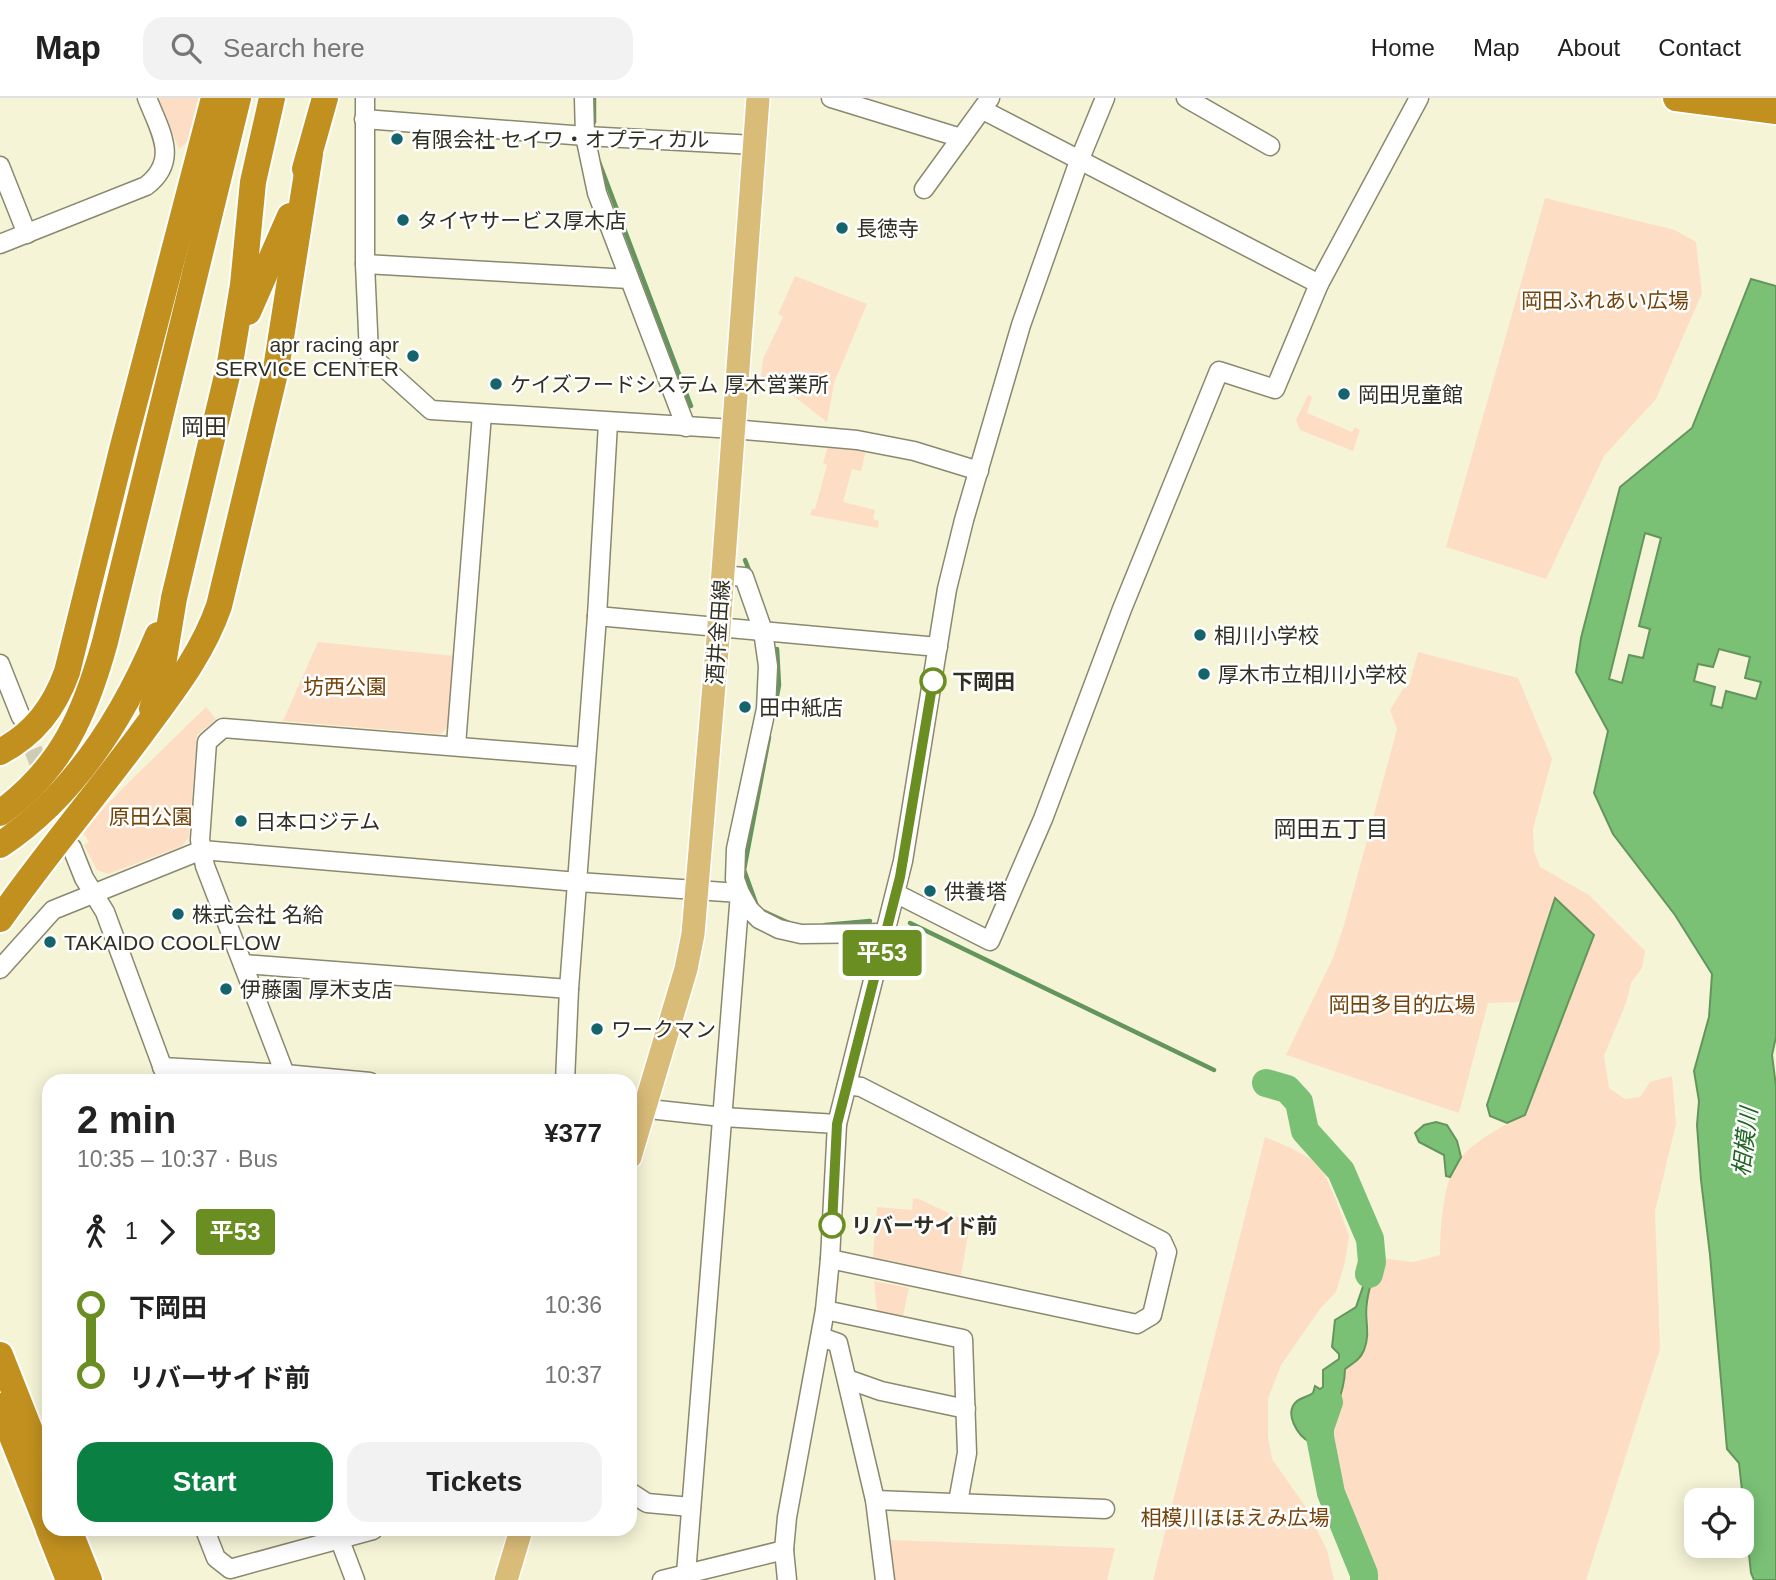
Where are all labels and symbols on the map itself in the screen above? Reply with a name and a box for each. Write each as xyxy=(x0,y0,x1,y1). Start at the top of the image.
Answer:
place label: 有限会社 セイワ・オプティカル xyxy=(411,128,710,151)
marker: 有限会社 セイワ・オプティカル xyxy=(389,131,405,147)
place label: タイヤサービス厚木店 xyxy=(417,209,626,232)
marker: タイヤサービス厚木店 xyxy=(395,212,411,228)
place label: 長徳寺 xyxy=(856,217,919,240)
marker: 長徳寺 xyxy=(834,220,850,236)
park label: 岡田ふれあい広場 xyxy=(1521,289,1689,312)
place label: apr racing apr SERVICE CENTER xyxy=(215,333,399,380)
marker: apr racing apr SERVICE CENTER xyxy=(405,348,421,364)
place label: ケイズフードシステム 厚木営業所 xyxy=(510,373,829,396)
marker: ケイズフードシステム 厚木営業所 xyxy=(488,376,504,392)
place label: 岡田児童館 xyxy=(1358,383,1463,406)
marker: 岡田児童館 xyxy=(1336,386,1352,402)
district label: 岡田 xyxy=(181,414,227,440)
street label: 酒井金田線 xyxy=(703,579,733,685)
place label: 相川小学校 xyxy=(1214,624,1319,647)
marker: 相川小学校 xyxy=(1192,627,1208,643)
place label: 厚木市立相川小学校 xyxy=(1218,663,1407,686)
marker: 厚木市立相川小学校 xyxy=(1196,666,1212,682)
marker: 下岡田 xyxy=(920,668,946,694)
place label: 下岡田 xyxy=(952,670,1015,693)
park label: 坊西公園 xyxy=(303,675,387,698)
place label: 田中紙店 xyxy=(759,696,843,719)
marker: 田中紙店 xyxy=(737,699,753,715)
park label: 原田公園 xyxy=(109,805,193,828)
place label: 日本ロジテム xyxy=(255,810,380,833)
marker: 日本ロジテム xyxy=(233,813,249,829)
district label: 岡田五丁目 xyxy=(1274,816,1389,842)
place label: 供養塔 xyxy=(944,880,1007,903)
marker: 供養塔 xyxy=(922,883,938,899)
place label: 株式会社 名給 xyxy=(192,903,324,926)
marker: 株式会社 名給 xyxy=(170,906,186,922)
line badge: 平53 xyxy=(842,930,922,976)
place label: TAKAIDO COOLFLOW xyxy=(64,931,281,954)
marker: TAKAIDO COOLFLOW xyxy=(42,934,58,950)
place label: 伊藤園 厚木支店 xyxy=(240,978,393,1001)
marker: 伊藤園 厚木支店 xyxy=(218,981,234,997)
park label: 岡田多目的広場 xyxy=(1329,993,1476,1016)
place label: ワークマン xyxy=(611,1018,716,1041)
marker: ワークマン xyxy=(589,1021,605,1037)
water label: 相模川 xyxy=(1728,1103,1762,1178)
marker: リバーサイド前 xyxy=(819,1212,845,1238)
place label: リバーサイド前 xyxy=(851,1214,998,1237)
park label: 相模川ほほえみ広場 xyxy=(1141,1506,1330,1529)

